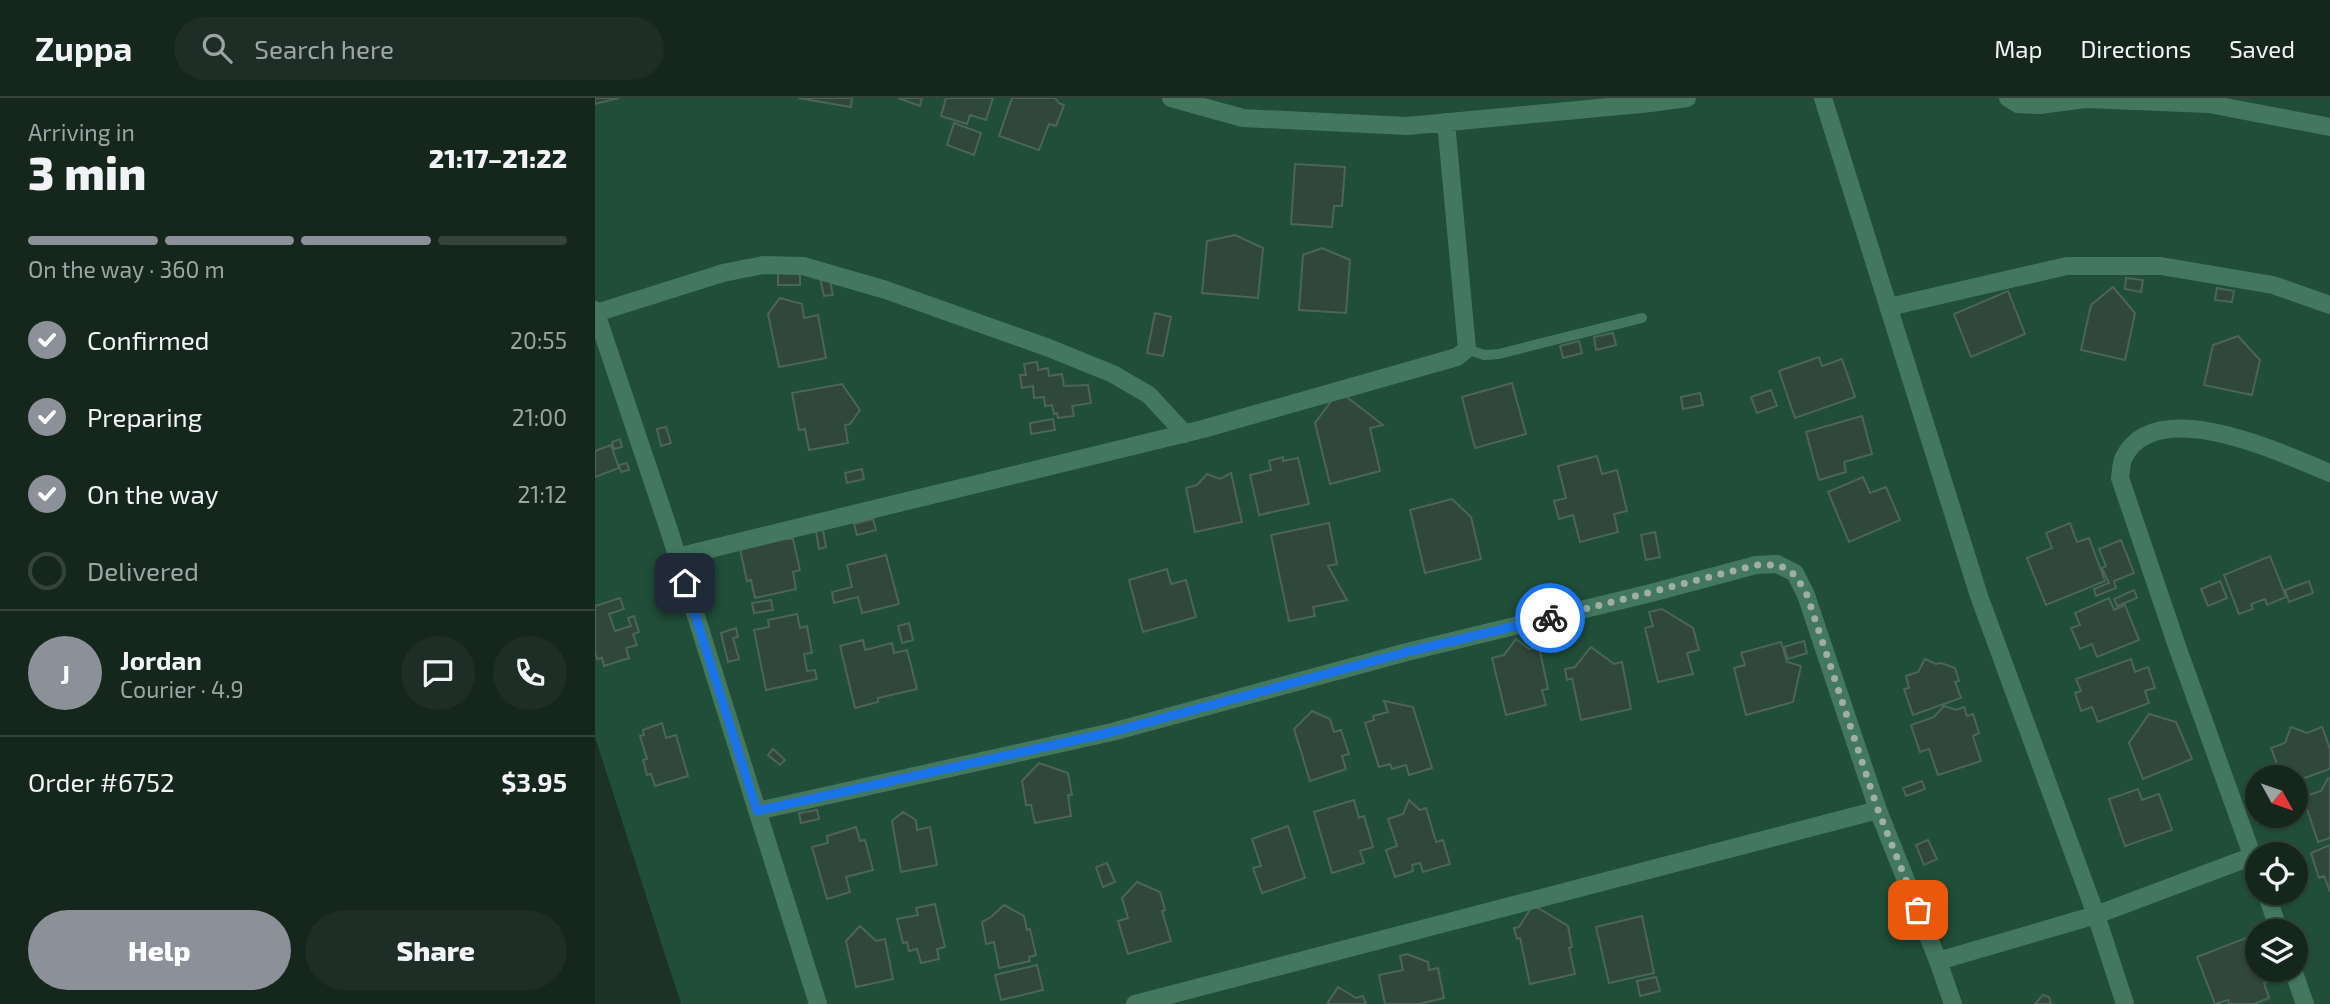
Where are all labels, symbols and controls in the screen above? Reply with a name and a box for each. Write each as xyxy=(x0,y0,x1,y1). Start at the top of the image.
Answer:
search box xyxy=(174,17,664,80)
text: Zuppa xyxy=(35,28,132,68)
icon: search xyxy=(198,29,236,67)
text: Search here xyxy=(254,33,394,64)
text: Map xyxy=(1994,34,2042,63)
text: Directions xyxy=(2080,34,2191,63)
text: Saved xyxy=(2229,34,2295,63)
text: Arriving in xyxy=(28,118,135,146)
text: 21:17–21:22 xyxy=(429,142,567,173)
text: 3 min xyxy=(28,144,146,199)
text: On the way · 360 m xyxy=(28,255,225,283)
icon: check xyxy=(28,321,66,359)
text: Confirmed xyxy=(87,324,210,355)
text: 20:55 xyxy=(510,326,567,354)
icon: check xyxy=(28,398,66,436)
text: Preparing xyxy=(87,401,202,432)
text: 21:00 xyxy=(512,403,567,431)
icon: check xyxy=(28,475,66,513)
text: On the way xyxy=(87,478,218,509)
text: 21:12 xyxy=(517,480,567,508)
pin xyxy=(655,553,715,613)
text: Delivered xyxy=(87,555,199,586)
icon: home xyxy=(666,564,704,602)
courier xyxy=(1515,583,1585,653)
icon: bike xyxy=(1531,599,1569,637)
button: chat xyxy=(401,636,475,710)
button: phone xyxy=(493,636,567,710)
text: Jordan xyxy=(120,644,202,675)
text: J xyxy=(60,658,70,689)
text: Courier · 4.9 xyxy=(120,675,244,703)
north arrow xyxy=(2245,765,2308,828)
map controls xyxy=(2245,765,2308,982)
text: Order #6752 xyxy=(28,766,175,797)
text: $3.95 xyxy=(501,766,567,797)
button: locate xyxy=(2245,842,2308,905)
pin xyxy=(1888,880,1948,940)
icon: bag xyxy=(1899,891,1937,929)
button: Help xyxy=(28,910,291,990)
button: Share xyxy=(305,910,567,990)
button: layers xyxy=(2245,919,2308,982)

